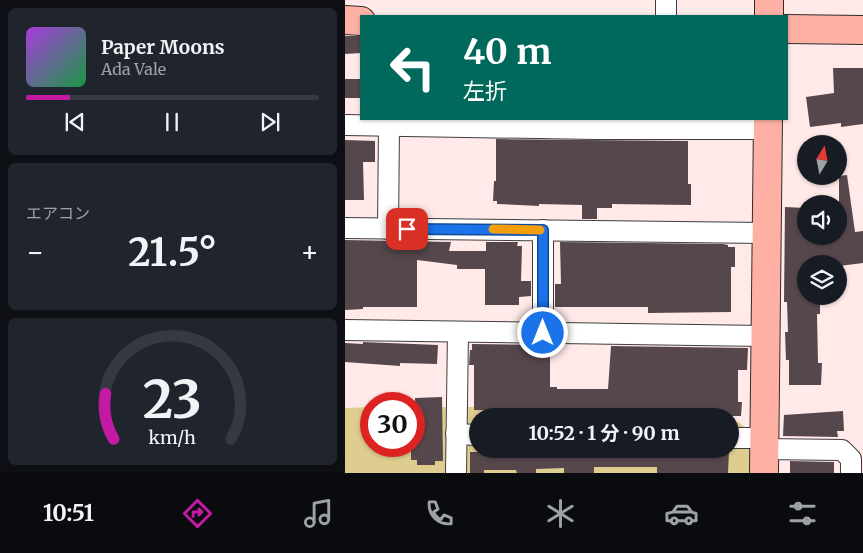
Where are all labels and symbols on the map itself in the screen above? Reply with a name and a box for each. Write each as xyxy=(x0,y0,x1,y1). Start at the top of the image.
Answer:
north arrow xyxy=(797,135,847,185)
pin xyxy=(386,208,428,250)
position arrow xyxy=(516,306,568,358)
speed limit sign: 30 xyxy=(360,392,425,457)

